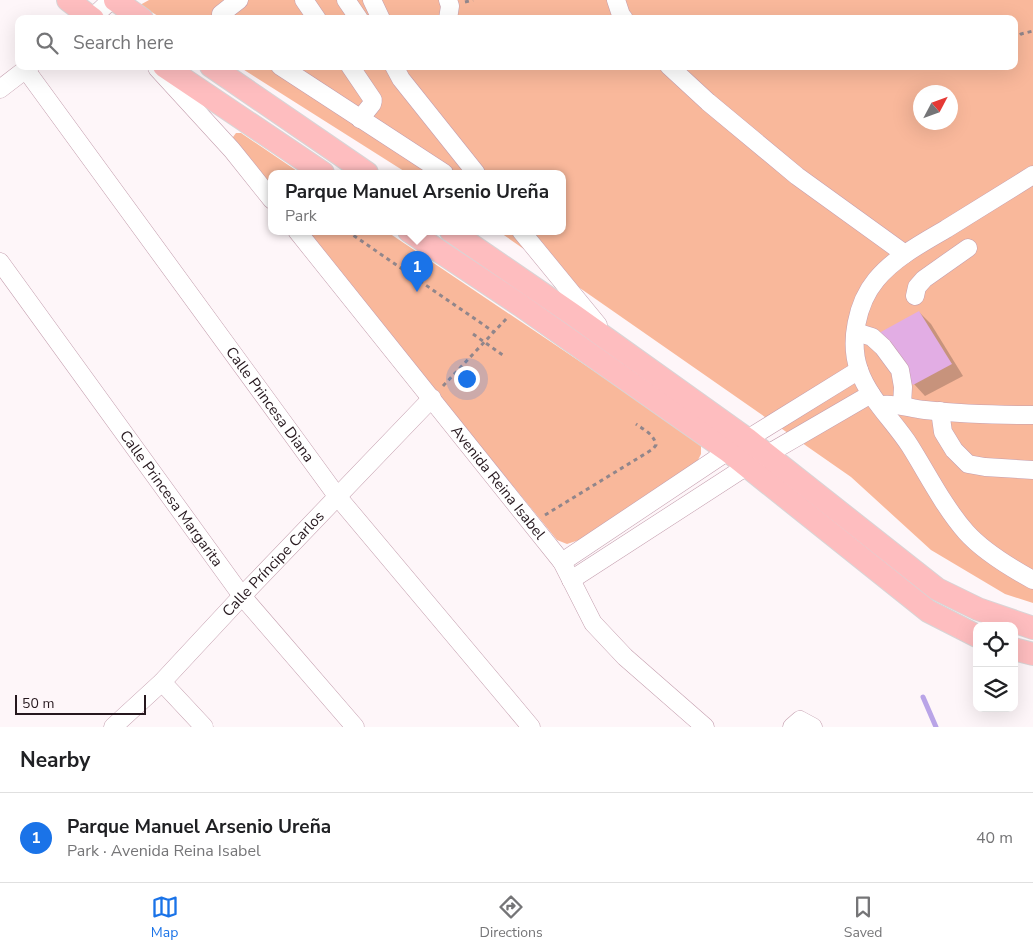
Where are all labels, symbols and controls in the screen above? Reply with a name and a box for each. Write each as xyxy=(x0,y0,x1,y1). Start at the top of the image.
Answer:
search box xyxy=(15,15,1018,70)
icon: search xyxy=(33,29,61,57)
text: Search here xyxy=(73,30,174,56)
north arrow xyxy=(913,85,958,130)
popup xyxy=(268,170,566,235)
text: Parque Manuel Arsenio Ureña xyxy=(285,179,549,205)
text: Park xyxy=(285,205,317,227)
pin: 1 xyxy=(401,251,433,292)
street label: Calle Princesa Diana xyxy=(221,343,319,466)
your location xyxy=(454,366,480,392)
street label: Avenida Reina Isabel xyxy=(446,421,550,544)
street label: Calle Princesa Margarita xyxy=(115,426,228,571)
street label: Calle Príncipe Carlos xyxy=(218,506,329,621)
map controls xyxy=(973,622,1018,712)
button: locate xyxy=(973,622,1018,667)
button: layers xyxy=(973,667,1018,712)
scale bar xyxy=(15,692,146,715)
text: 50 m xyxy=(22,694,54,713)
text: Nearby xyxy=(20,746,90,774)
text: Parque Manuel Arsenio Ureña xyxy=(67,814,331,840)
text: 1 xyxy=(31,827,41,849)
text: 40 m xyxy=(976,827,1013,849)
text: Park · Avenida Reina Isabel xyxy=(67,840,261,862)
tab: Map xyxy=(151,893,179,942)
tab: Directions xyxy=(480,893,543,942)
tab: Saved xyxy=(844,893,882,942)

